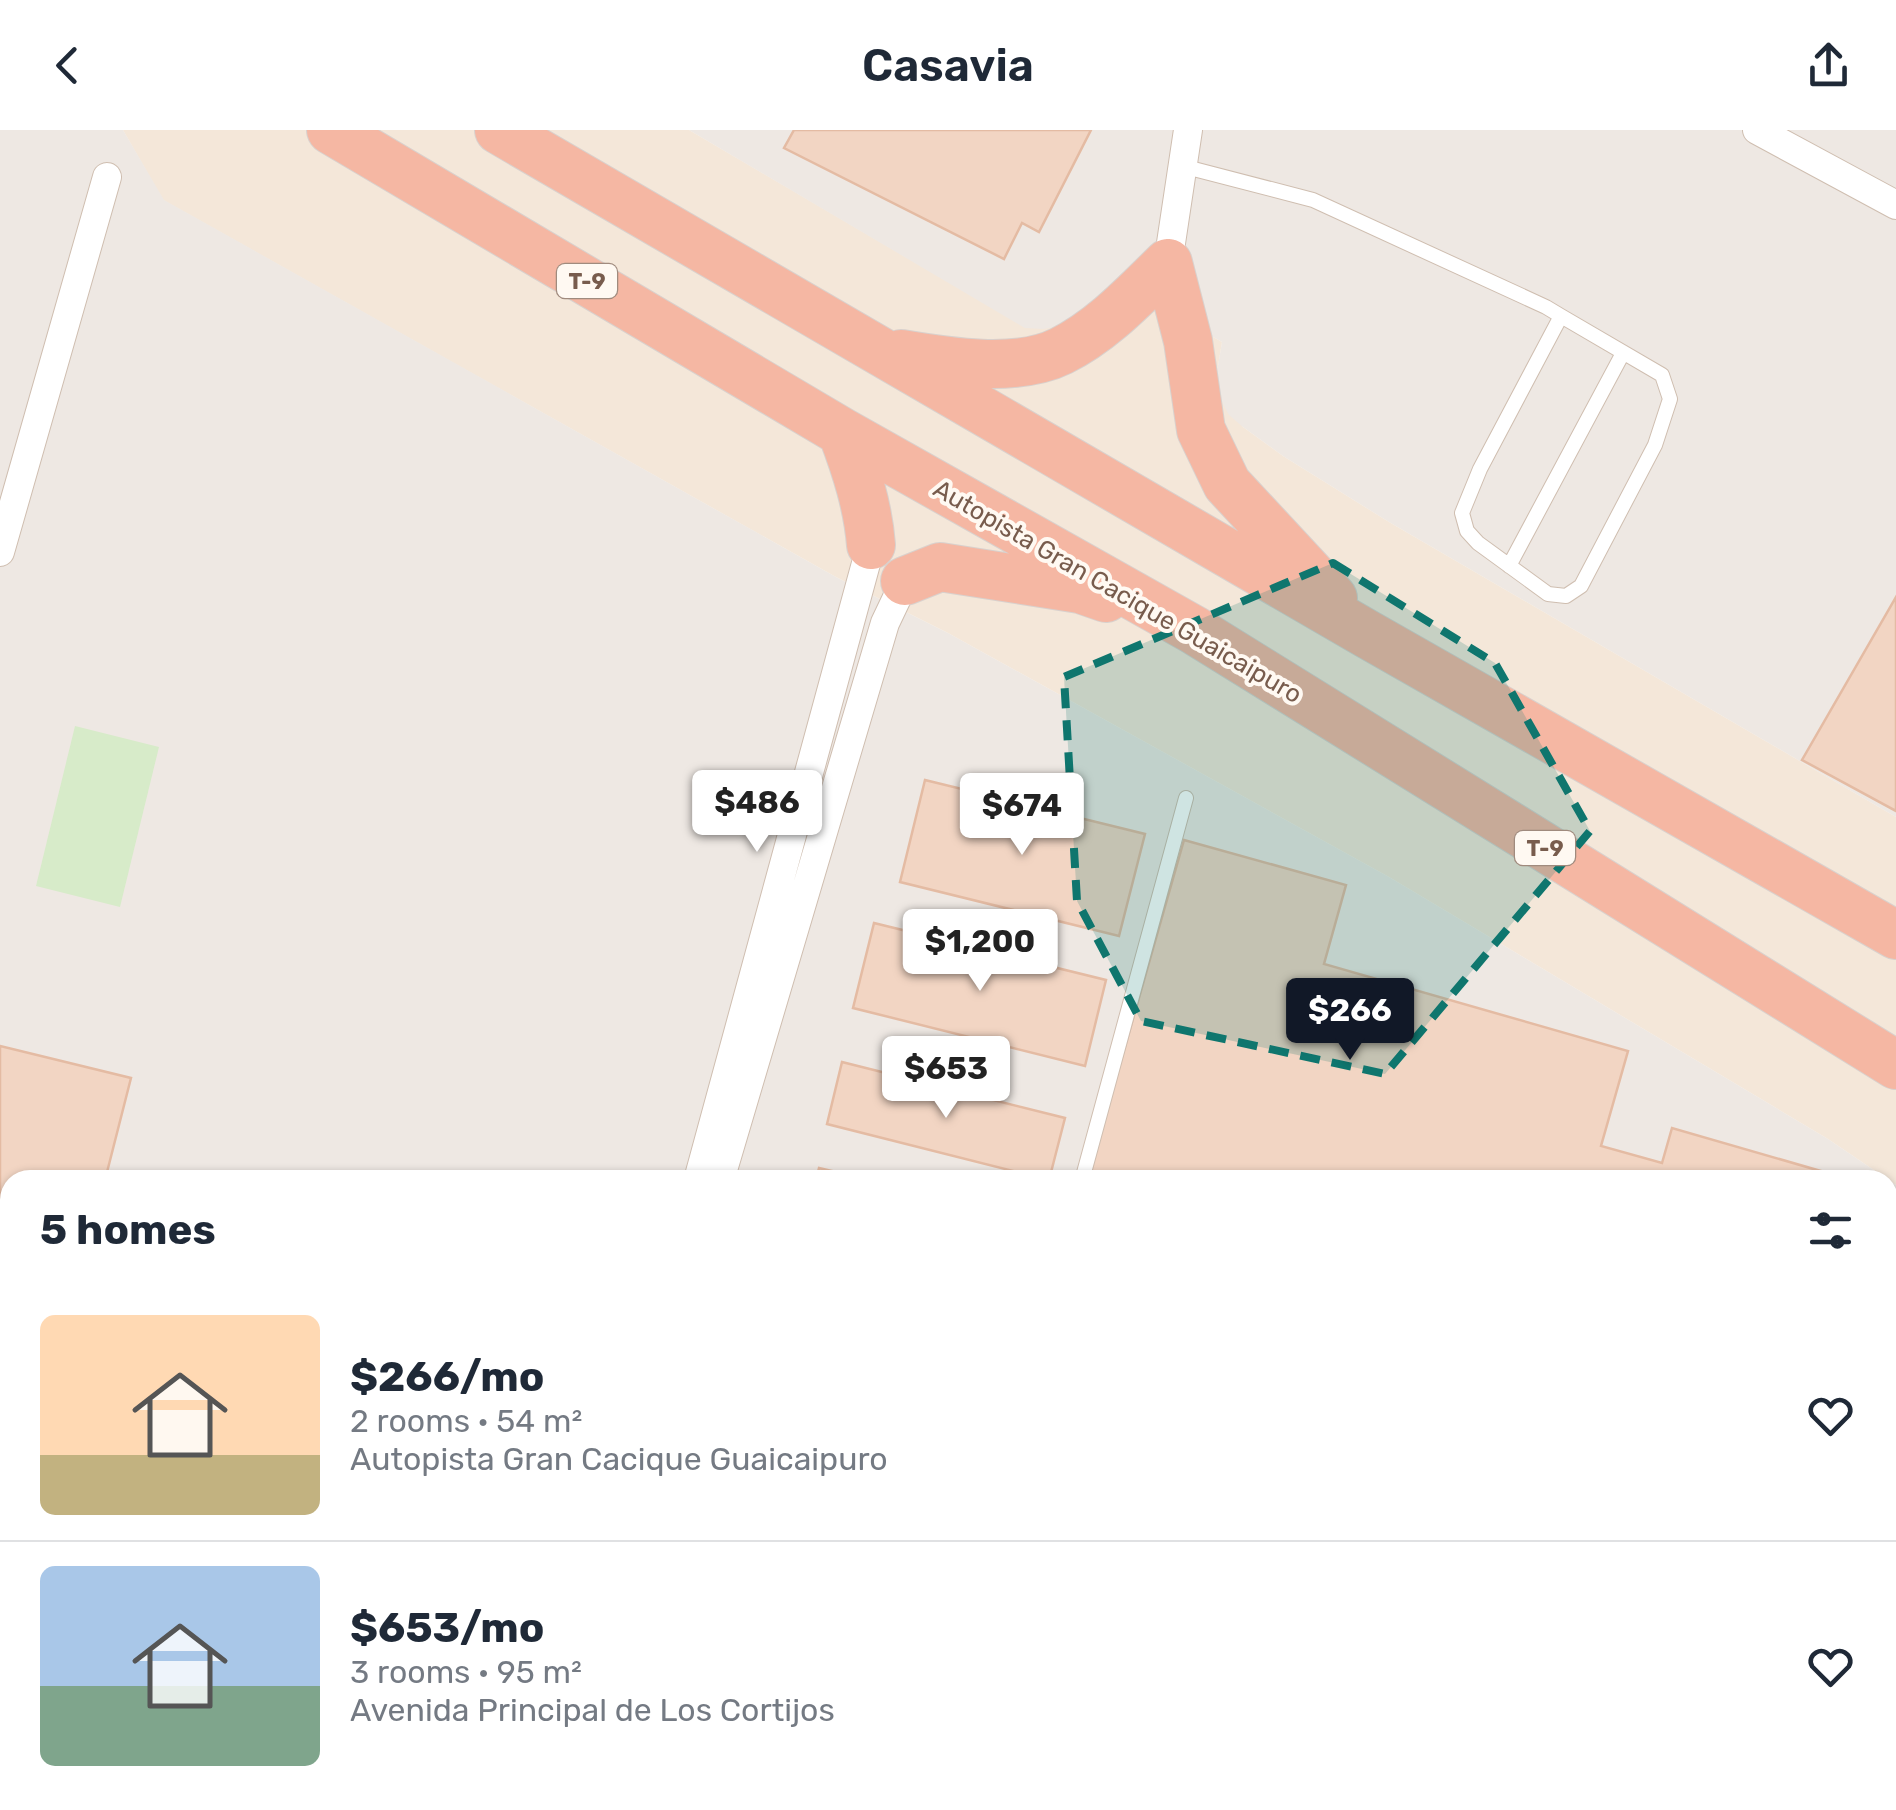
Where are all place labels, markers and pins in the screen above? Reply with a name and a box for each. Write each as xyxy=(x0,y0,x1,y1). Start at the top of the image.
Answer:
pin: $486 xyxy=(698,770,816,855)
pin: $674 xyxy=(963,773,1081,858)
pin: $1,200 xyxy=(899,909,1061,994)
pin: $266 xyxy=(1291,978,1409,1063)
pin: $653 xyxy=(887,1036,1005,1121)

